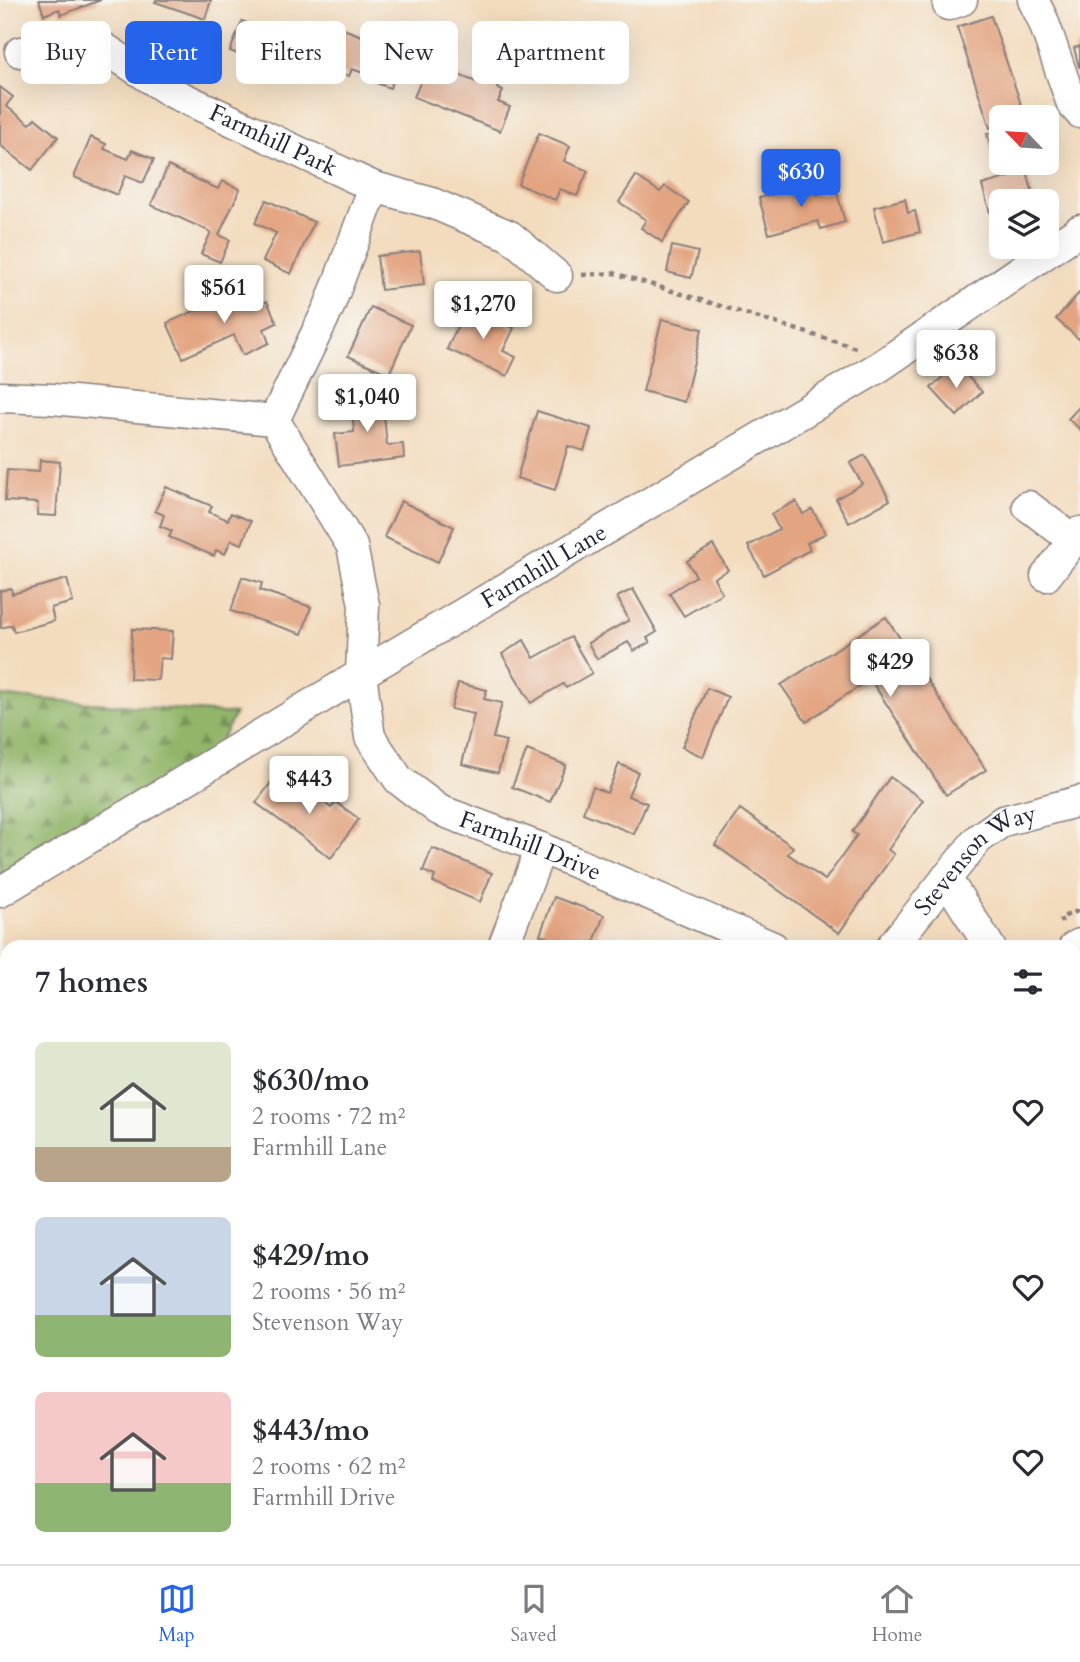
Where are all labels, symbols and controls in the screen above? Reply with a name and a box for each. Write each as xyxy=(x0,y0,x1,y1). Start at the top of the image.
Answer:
chip: Buy xyxy=(21,21,111,84)
chip: Rent xyxy=(125,21,222,84)
chip: Filters xyxy=(236,21,346,84)
chip: New xyxy=(360,21,458,84)
chip: Apartment xyxy=(472,21,629,84)
street label: Farmhill Park xyxy=(204,96,343,185)
north arrow xyxy=(989,105,1059,175)
map controls xyxy=(989,105,1059,259)
pin: $630 xyxy=(760,150,842,209)
text: $630 xyxy=(777,156,825,187)
button: layers xyxy=(989,189,1059,259)
pin: $561 xyxy=(183,266,265,325)
text: $561 xyxy=(200,272,248,303)
pin: $1,270 xyxy=(426,282,540,341)
text: $1,270 xyxy=(450,288,516,319)
pin: $638 xyxy=(915,330,997,390)
text: $638 xyxy=(932,337,980,368)
pin: $1,040 xyxy=(310,374,424,434)
text: $1,040 xyxy=(334,381,400,412)
street label: Farmhill Lane xyxy=(475,516,613,616)
pin: $429 xyxy=(849,640,931,699)
text: $429 xyxy=(866,646,914,677)
pin: $443 xyxy=(268,756,350,816)
text: $443 xyxy=(285,763,333,794)
street label: Stevenson Way xyxy=(907,797,1040,923)
street label: Farmhill Drive xyxy=(455,803,606,889)
text: 7 homes xyxy=(35,962,148,1003)
icon: filters xyxy=(1009,963,1047,1001)
text: $630/mo xyxy=(252,1060,369,1101)
icon: home xyxy=(91,1070,175,1154)
icon: heart xyxy=(1009,1093,1047,1131)
text: 2 rooms · 72 m² xyxy=(252,1101,405,1132)
text: Farmhill Lane xyxy=(252,1132,387,1163)
text: $429/mo xyxy=(252,1235,369,1276)
icon: home xyxy=(91,1245,175,1329)
icon: heart xyxy=(1009,1268,1047,1306)
text: 2 rooms · 56 m² xyxy=(252,1276,405,1307)
text: Stevenson Way xyxy=(252,1307,403,1338)
text: $443/mo xyxy=(252,1410,369,1451)
icon: home xyxy=(91,1420,175,1504)
icon: heart xyxy=(1009,1443,1047,1481)
text: 2 rooms · 62 m² xyxy=(252,1451,405,1482)
text: Farmhill Drive xyxy=(252,1482,395,1513)
tab: Map xyxy=(158,1580,196,1648)
tab: Saved xyxy=(511,1580,557,1648)
tab: Home xyxy=(872,1580,922,1648)

